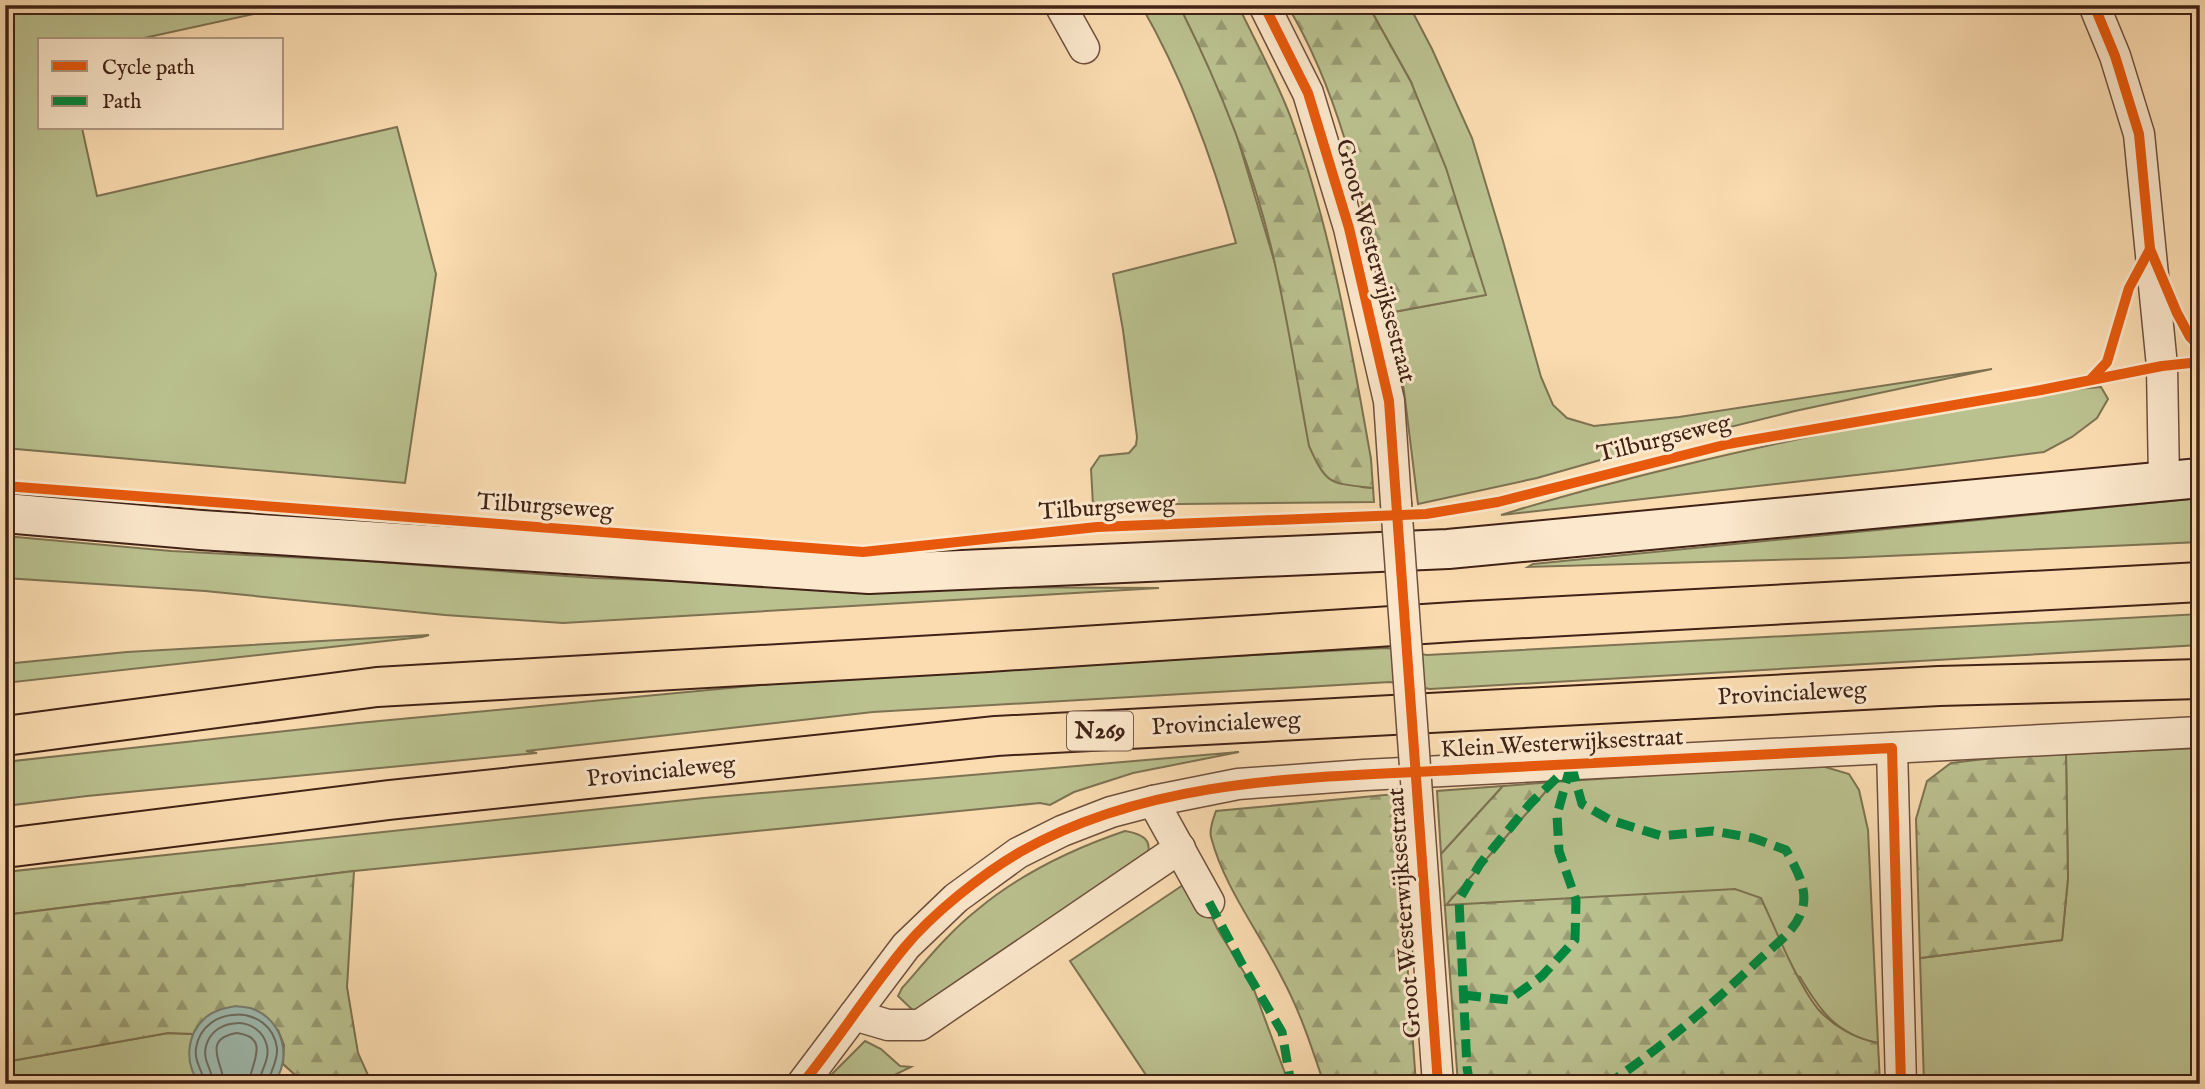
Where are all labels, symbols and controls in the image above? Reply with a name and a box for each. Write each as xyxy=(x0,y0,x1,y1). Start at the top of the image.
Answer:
legend xyxy=(38,38,284,130)
text: Cycle path xyxy=(102,55,195,82)
text: Path xyxy=(102,89,141,116)
street label: Groot Westerwijksestraat xyxy=(1328,136,1422,386)
street label: Tilburgseweg xyxy=(1594,407,1735,471)
street label: Tilburgseweg xyxy=(476,487,615,527)
street label: Tilburgseweg xyxy=(1038,488,1177,528)
street label: Provincialeweg xyxy=(1717,675,1868,713)
street label: Provincialeweg xyxy=(1151,705,1302,743)
road number: N269 xyxy=(1067,712,1133,750)
street label: Klein Westerwijksestraat xyxy=(1440,722,1684,766)
street label: Provincialeweg xyxy=(585,749,738,795)
street label: Groot Westerwijksestraat xyxy=(1381,787,1429,1039)

